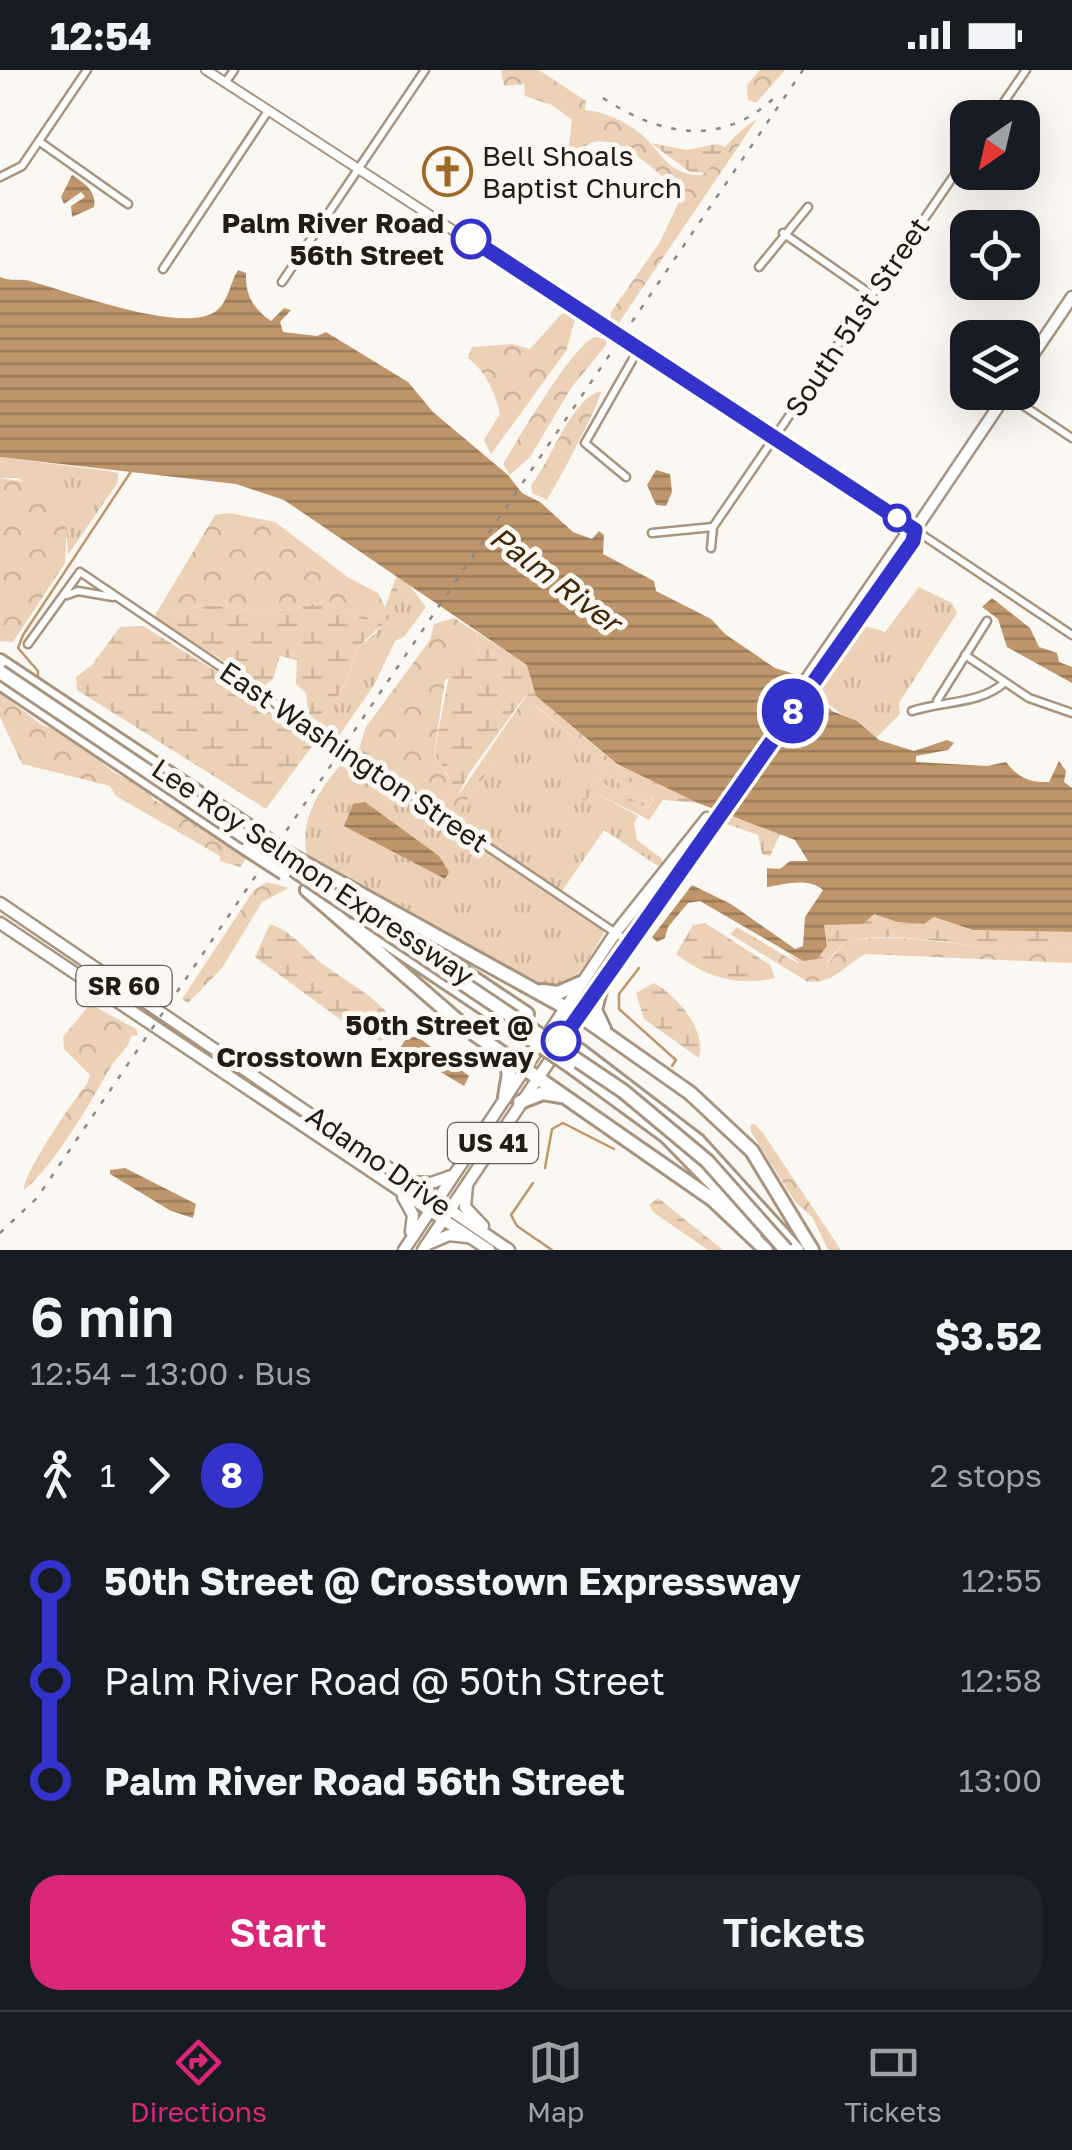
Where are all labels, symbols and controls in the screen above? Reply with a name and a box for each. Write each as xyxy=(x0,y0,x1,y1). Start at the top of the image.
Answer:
text: 12:54 xyxy=(50,13,152,58)
north arrow xyxy=(950,100,1040,190)
map controls xyxy=(950,100,1040,410)
place label: Bell Shoals Baptist Church xyxy=(482,139,682,204)
church icon: Bell Shoals Baptist Church xyxy=(421,146,473,198)
place label: Palm River Road 56th Street xyxy=(221,206,444,271)
button: locate xyxy=(950,210,1040,300)
street label: South 51st Street xyxy=(778,211,935,422)
marker: Palm River Road 56th Street xyxy=(452,220,490,258)
button: layers xyxy=(950,320,1040,410)
unlabelled marker xyxy=(884,505,910,531)
water label: Palm River xyxy=(483,519,631,642)
street label: East Washington Street xyxy=(214,654,495,859)
line badge: 8 xyxy=(760,678,826,744)
text: 8 xyxy=(782,690,804,732)
street label: Lee Roy Selmon Expressway xyxy=(146,751,481,992)
road number: SR 60 xyxy=(76,966,172,1006)
place label: 50th Street @ Crosstown Expressway xyxy=(216,1008,534,1073)
marker: 50th Street @ Crosstown Expressway xyxy=(542,1022,580,1060)
street label: Adamo Drive xyxy=(300,1098,458,1223)
road number: US 41 xyxy=(448,1123,538,1163)
text: 6 min xyxy=(30,1283,174,1349)
text: $3.52 xyxy=(935,1313,1042,1358)
text: 12:54 – 13:00 · Bus xyxy=(30,1354,312,1392)
icon: walk xyxy=(30,1448,85,1503)
icon: forward xyxy=(131,1448,186,1503)
text: 8 xyxy=(221,1454,243,1496)
text: 1 xyxy=(100,1456,116,1494)
text: 2 stops xyxy=(930,1456,1042,1494)
text: 50th Street @ Crosstown Expressway xyxy=(104,1558,801,1603)
text: 12:55 xyxy=(961,1561,1042,1599)
text: Palm River Road @ 50th Street xyxy=(104,1658,665,1703)
text: 12:58 xyxy=(960,1661,1042,1699)
text: Palm River Road 56th Street xyxy=(104,1758,625,1803)
text: 13:00 xyxy=(958,1761,1042,1799)
button: Start xyxy=(30,1875,526,1990)
button: Tickets xyxy=(546,1875,1042,1990)
tab: Directions xyxy=(130,2035,267,2128)
tab: Map xyxy=(527,2035,584,2128)
tab: Tickets xyxy=(844,2035,942,2128)

